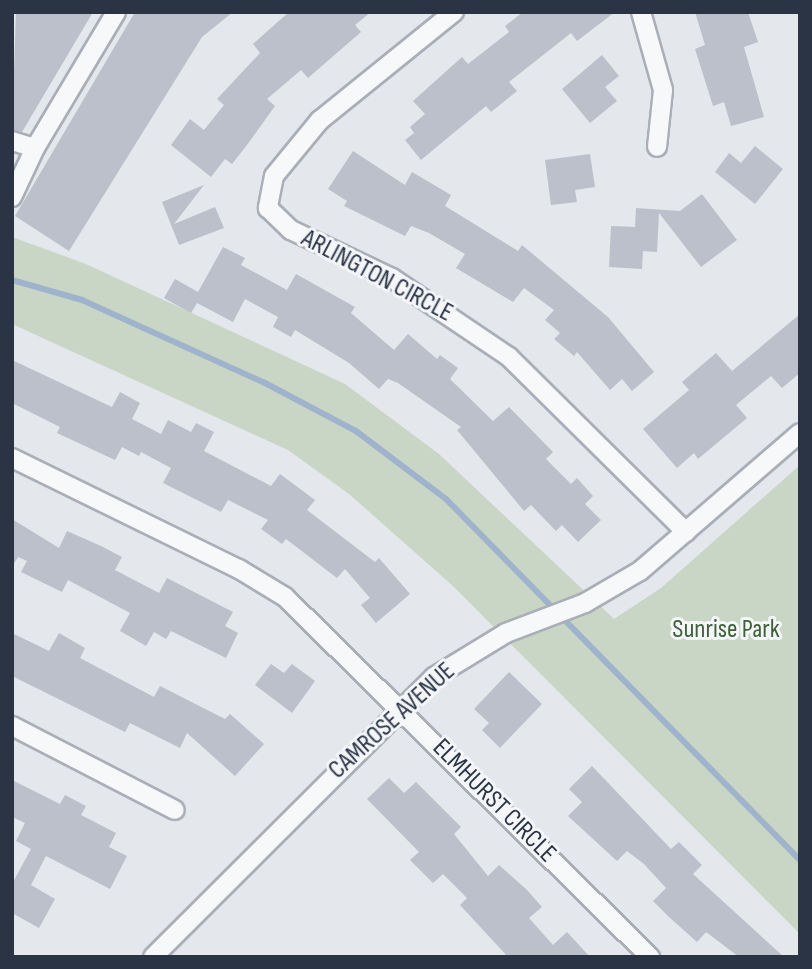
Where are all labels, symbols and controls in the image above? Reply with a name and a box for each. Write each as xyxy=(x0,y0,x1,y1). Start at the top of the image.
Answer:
street label: ARLINGTON CIRCLE xyxy=(296,223,458,329)
park label: Sunrise Park xyxy=(672,614,780,646)
street label: CAMROSE AVENUE xyxy=(322,656,462,786)
street label: ELMHURST CIRCLE xyxy=(426,733,562,869)

